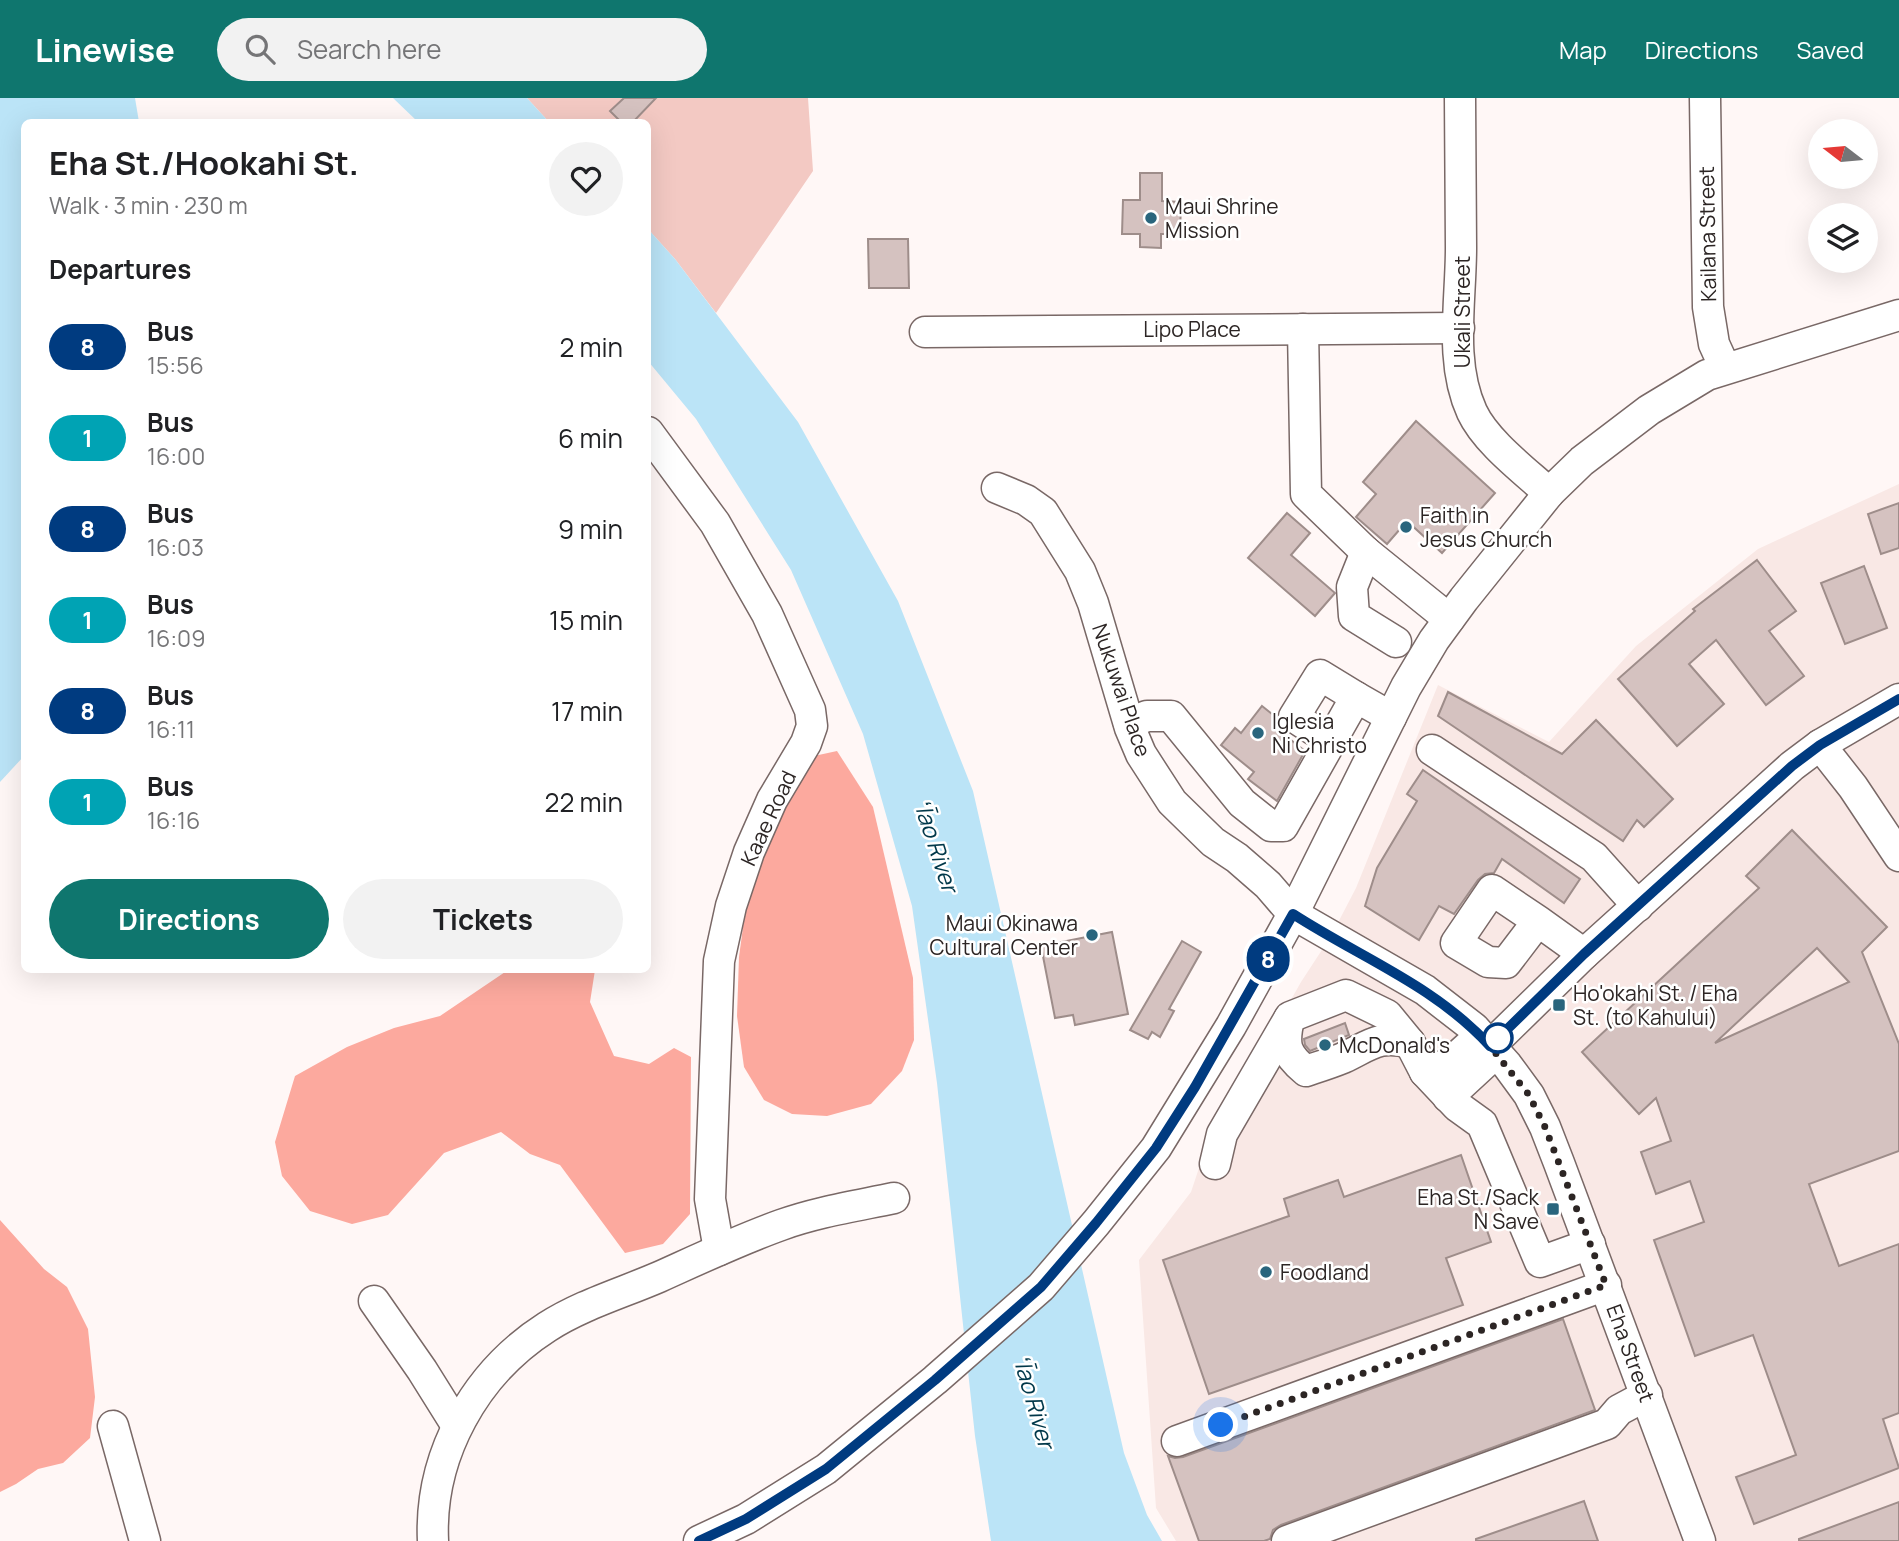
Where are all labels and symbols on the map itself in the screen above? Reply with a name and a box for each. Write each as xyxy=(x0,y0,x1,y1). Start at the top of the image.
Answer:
north arrow xyxy=(1808,119,1878,189)
street label: Kailana Street xyxy=(1692,166,1722,302)
place label: Maui Shrine Mission xyxy=(1165,192,1278,244)
marker: Maui Shrine Mission xyxy=(1143,210,1159,226)
street label: Ukali Street xyxy=(1448,256,1476,368)
street label: Lipo Place xyxy=(1143,315,1241,343)
place label: Faith in Jesus Church xyxy=(1420,501,1552,553)
marker: Faith in Jesus Church xyxy=(1398,519,1414,535)
street label: Nukuwai Place xyxy=(1086,620,1158,760)
place label: Iglesia Ni Christo xyxy=(1272,707,1367,759)
marker: Iglesia Ni Christo xyxy=(1250,725,1266,741)
street label: Kaae Road xyxy=(734,766,802,870)
water label: ʻĪao River xyxy=(907,796,968,898)
place label: Maui Okinawa Cultural Center xyxy=(929,909,1078,961)
marker: Maui Okinawa Cultural Center xyxy=(1084,927,1100,943)
line badge: 8 xyxy=(1245,936,1291,982)
place label: Ho'okahi St. / Eha St. (to Kahului) xyxy=(1573,979,1738,1031)
marker: Ho'okahi St. / Eha St. (to Kahului) xyxy=(1551,997,1567,1013)
unlabelled marker xyxy=(1483,1023,1513,1053)
place label: McDonald's xyxy=(1339,1031,1450,1059)
marker: McDonald's xyxy=(1317,1037,1333,1053)
place label: Eha St./Sack N Save xyxy=(1417,1183,1540,1235)
marker: Eha St./Sack N Save xyxy=(1545,1201,1561,1217)
place label: Foodland xyxy=(1280,1258,1369,1286)
marker: Foodland xyxy=(1258,1264,1274,1280)
street label: Eha Street xyxy=(1600,1300,1662,1406)
water label: ʻĪao River xyxy=(1007,1352,1064,1454)
your location xyxy=(1203,1407,1238,1442)

